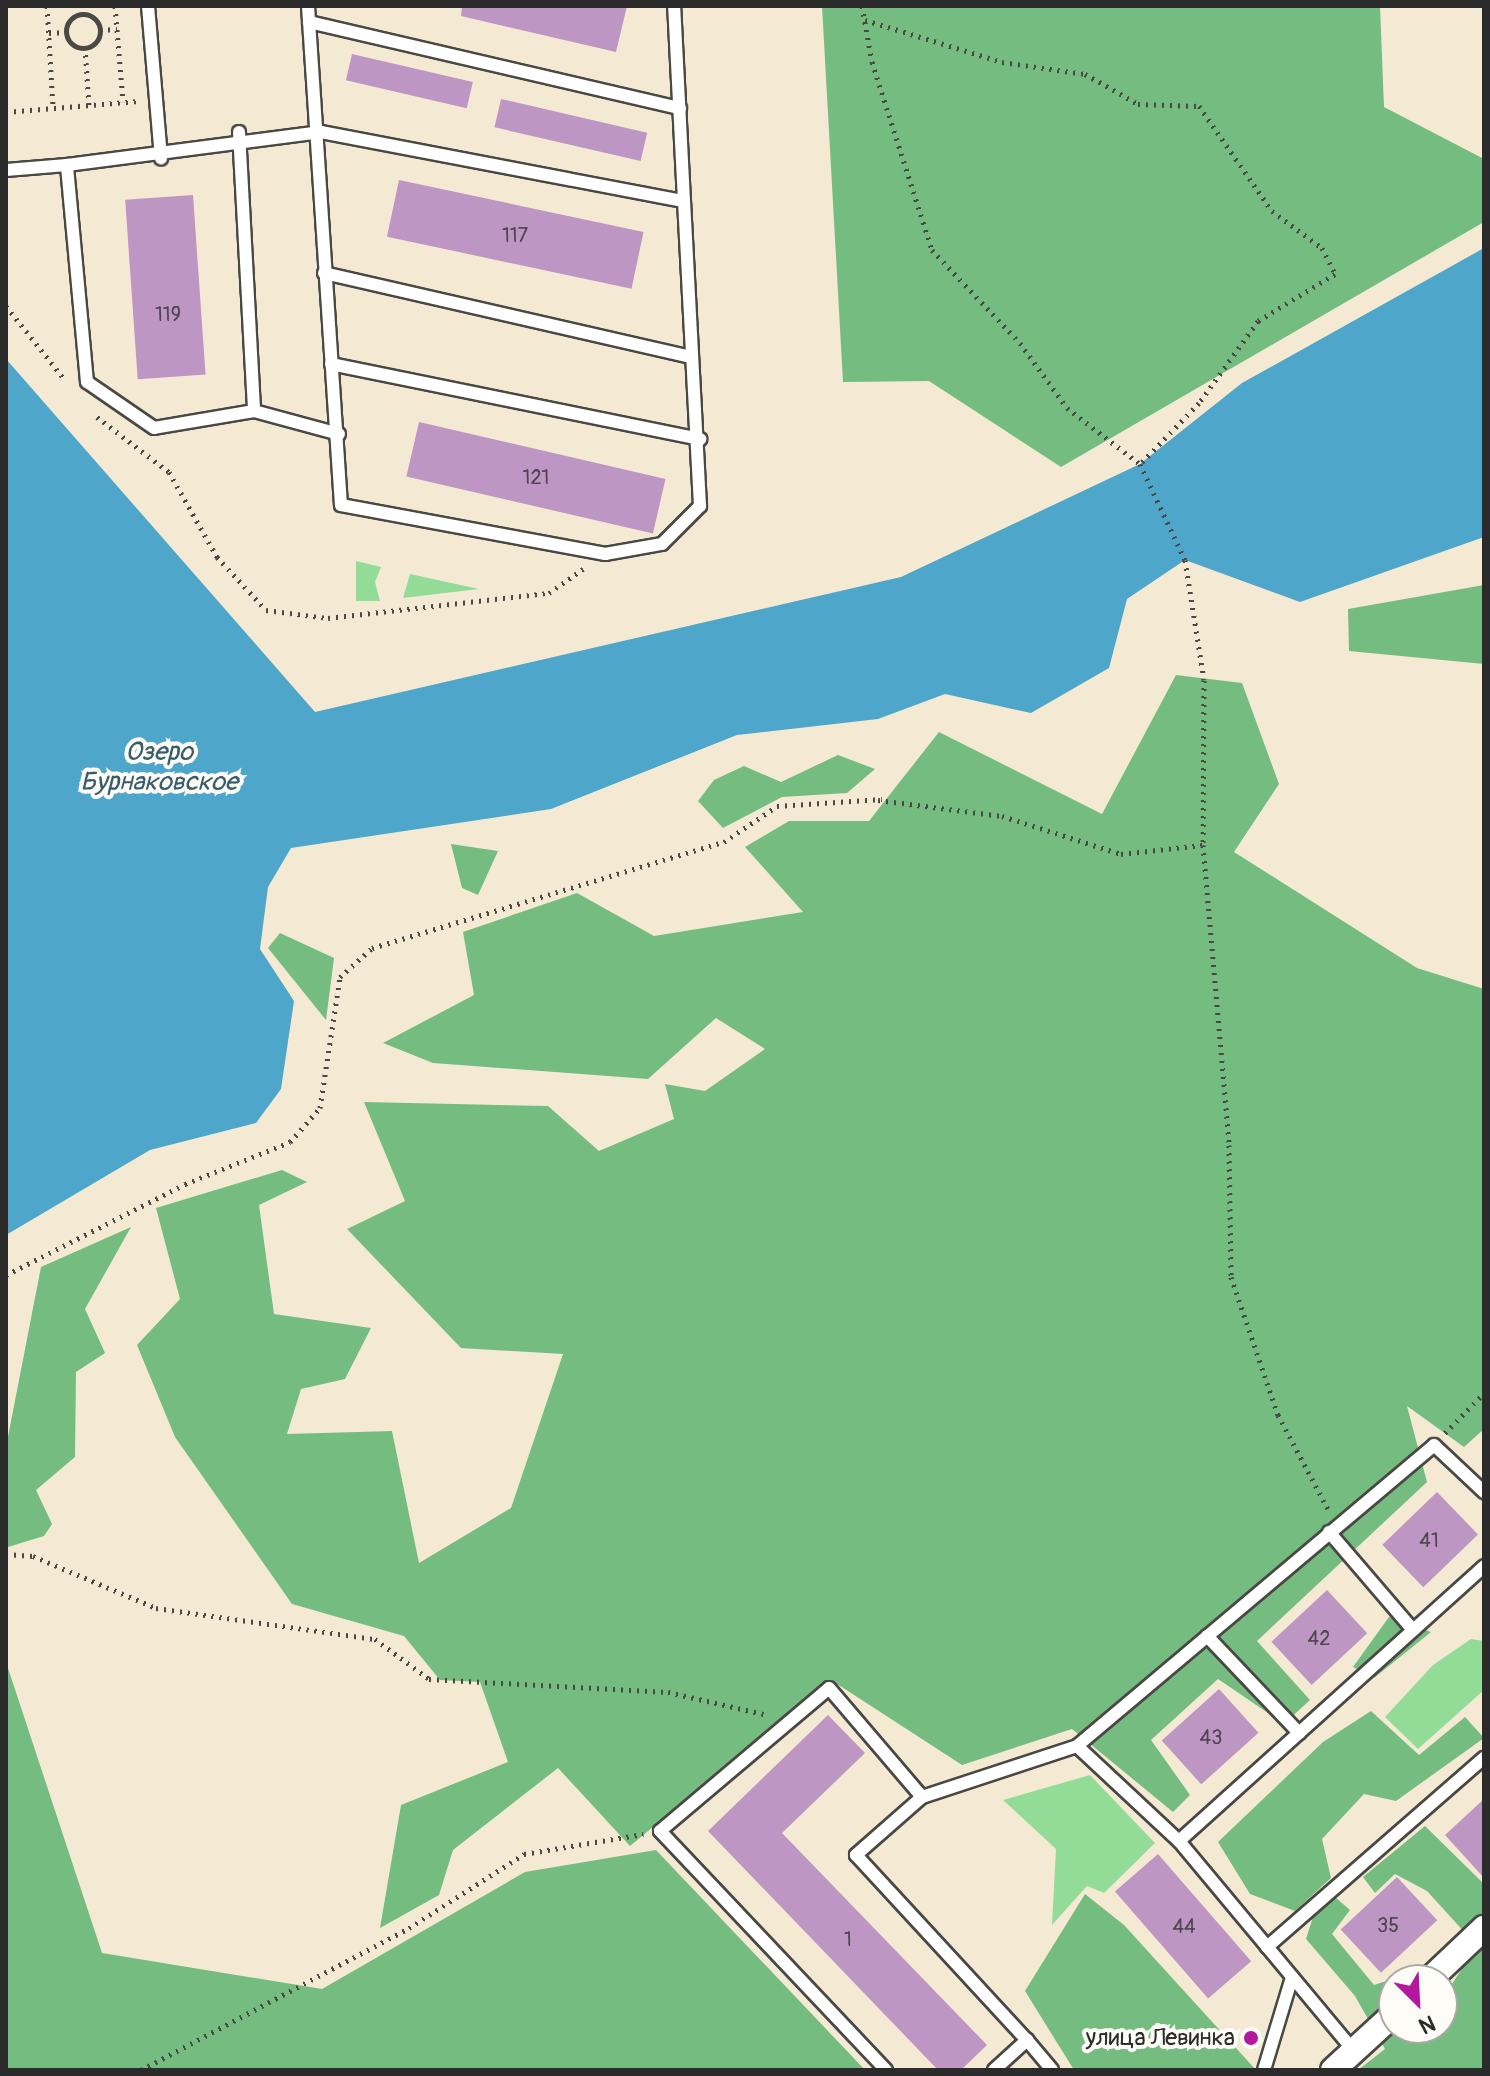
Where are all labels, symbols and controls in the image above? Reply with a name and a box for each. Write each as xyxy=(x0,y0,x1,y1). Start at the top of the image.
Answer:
house number: 117 xyxy=(502,223,528,247)
house number: 119 xyxy=(155,302,181,326)
house number: 121 xyxy=(523,465,549,489)
water label: Озеро Бурнаковское xyxy=(80,737,238,798)
house number: 41 xyxy=(1419,1528,1439,1552)
house number: 42 xyxy=(1308,1626,1330,1650)
house number: 43 xyxy=(1200,1725,1222,1749)
house number: 35 xyxy=(1377,1913,1399,1937)
house number: 44 xyxy=(1172,1914,1196,1938)
house number: 1 xyxy=(844,1927,852,1951)
north arrow xyxy=(1378,1964,1458,2044)
text: N xyxy=(1414,2008,1439,2040)
place label: улица Левинка xyxy=(1086,2024,1235,2052)
marker: улица Левинка xyxy=(1242,2029,1260,2047)

